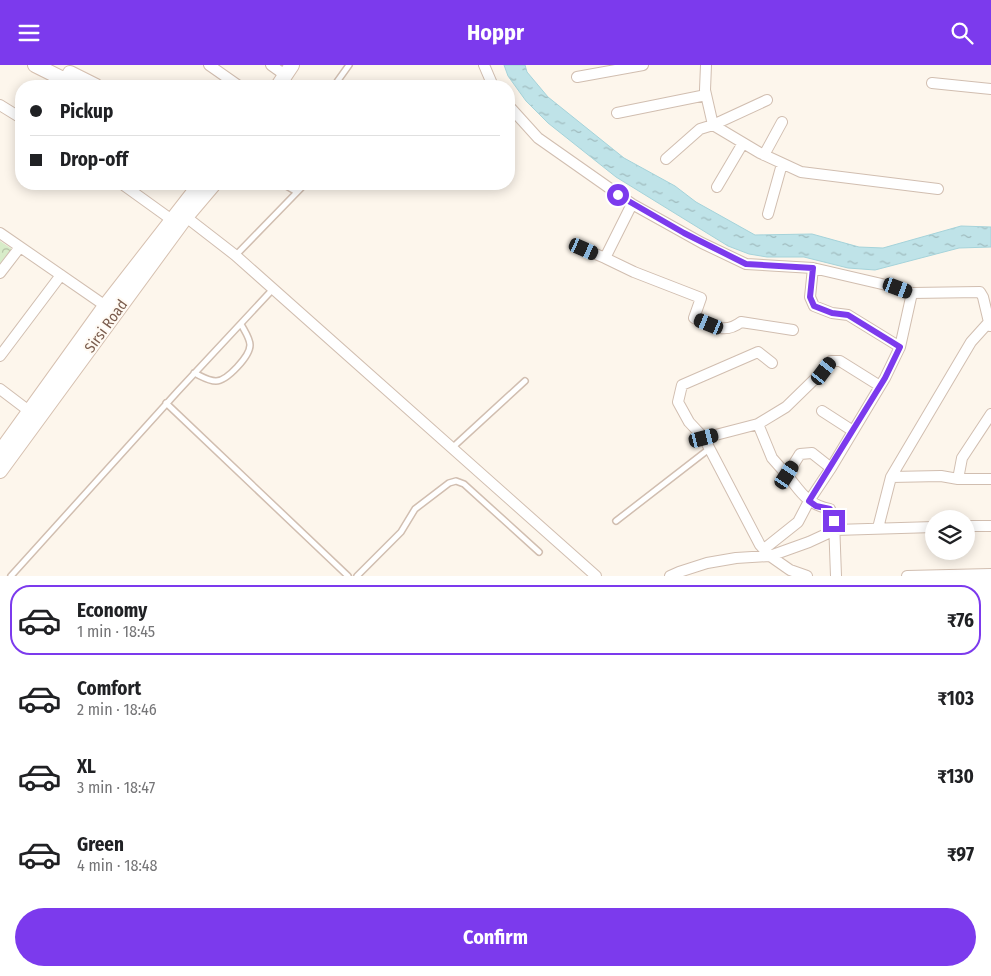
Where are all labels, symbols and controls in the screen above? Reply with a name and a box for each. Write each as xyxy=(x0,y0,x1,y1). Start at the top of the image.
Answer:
icon: menu xyxy=(15,19,43,47)
text: Hoppr xyxy=(467,19,524,46)
icon: search xyxy=(948,19,976,47)
text: Pickup xyxy=(60,100,113,123)
text: Drop-off xyxy=(60,148,128,171)
route start xyxy=(607,184,629,206)
car xyxy=(567,236,600,262)
car xyxy=(881,276,914,300)
street label: Sirsi Road xyxy=(81,296,131,356)
car xyxy=(692,311,725,337)
car xyxy=(808,355,839,387)
car xyxy=(687,427,720,449)
car xyxy=(772,458,801,492)
route end xyxy=(823,510,845,532)
map controls xyxy=(925,510,975,560)
button: layers xyxy=(925,510,975,560)
icon: car xyxy=(17,598,62,643)
text: Economy xyxy=(77,599,147,622)
text: ₹76 xyxy=(947,609,974,632)
text: 1 min · 18:45 xyxy=(77,622,155,641)
icon: car xyxy=(17,676,62,721)
text: Comfort xyxy=(77,677,141,700)
text: ₹103 xyxy=(938,687,974,710)
text: 2 min · 18:46 xyxy=(77,700,157,719)
icon: car xyxy=(17,754,62,799)
text: XL xyxy=(77,755,96,778)
text: ₹130 xyxy=(937,765,974,788)
text: 3 min · 18:47 xyxy=(77,778,155,797)
icon: car xyxy=(17,832,62,877)
text: Green xyxy=(77,833,124,856)
text: ₹97 xyxy=(947,843,974,866)
text: 4 min · 18:48 xyxy=(77,856,157,875)
button: Confirm xyxy=(15,908,976,966)

